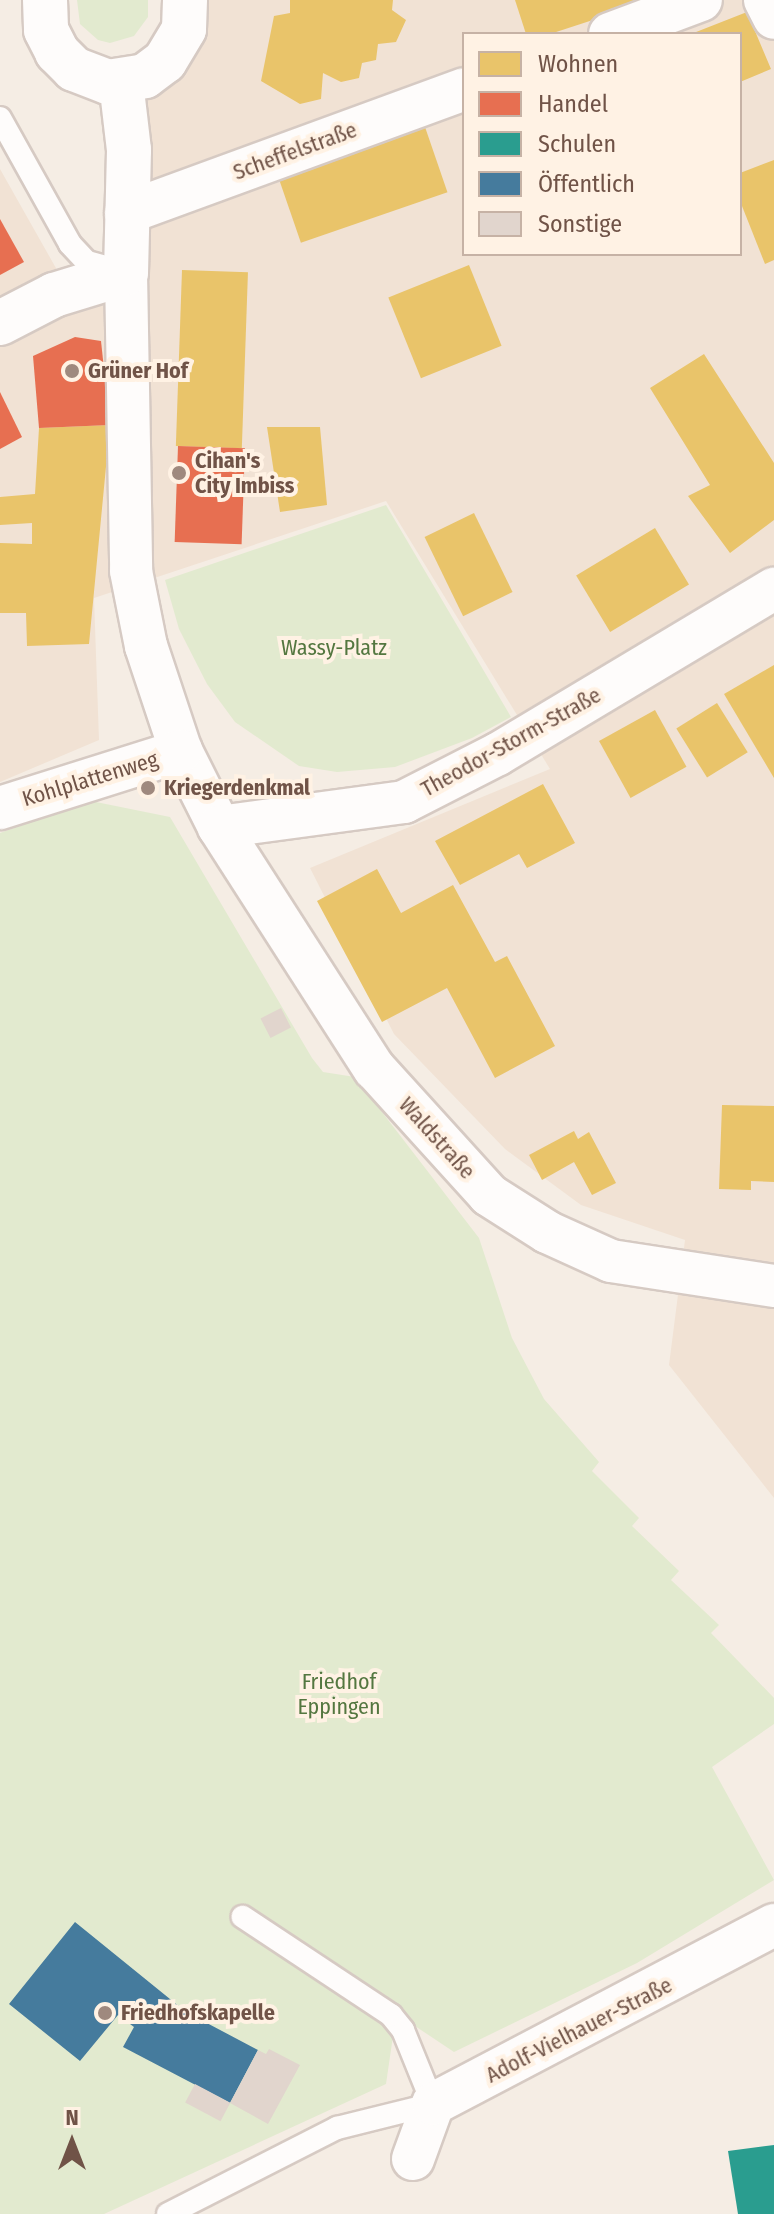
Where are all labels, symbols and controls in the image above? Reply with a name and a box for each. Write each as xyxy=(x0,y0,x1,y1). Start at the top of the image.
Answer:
legend xyxy=(462,32,742,256)
text: Wohnen xyxy=(538,50,618,78)
text: Handel xyxy=(538,90,608,118)
street label: Scheffelstraße xyxy=(230,116,360,186)
text: Schulen xyxy=(538,130,616,158)
text: Öffentlich xyxy=(538,170,635,198)
text: Sonstige xyxy=(538,210,622,238)
place label: Grüner Hof xyxy=(88,358,188,384)
marker: Grüner Hof xyxy=(63,362,81,380)
place label: Cihan's City Imbiss xyxy=(195,447,294,498)
marker: Cihan's City Imbiss xyxy=(170,464,188,482)
park label: Wassy-Platz xyxy=(281,635,387,661)
street label: Theodor-Storm-Straße xyxy=(416,682,606,802)
street label: Kohlplattenweg xyxy=(19,746,161,812)
place label: Kriegerdenkmal xyxy=(164,775,310,801)
marker: Kriegerdenkmal xyxy=(139,779,157,797)
street label: Waldstraße xyxy=(393,1092,481,1184)
park label: Friedhof Eppingen xyxy=(297,1668,381,1720)
street label: Adolf-Vielhauer-Straße xyxy=(481,1972,677,2088)
place label: Friedhofskapelle xyxy=(121,2000,275,2026)
marker: Friedhofskapelle xyxy=(96,2004,114,2022)
north arrow xyxy=(32,2102,112,2182)
text: N xyxy=(65,2104,79,2131)

